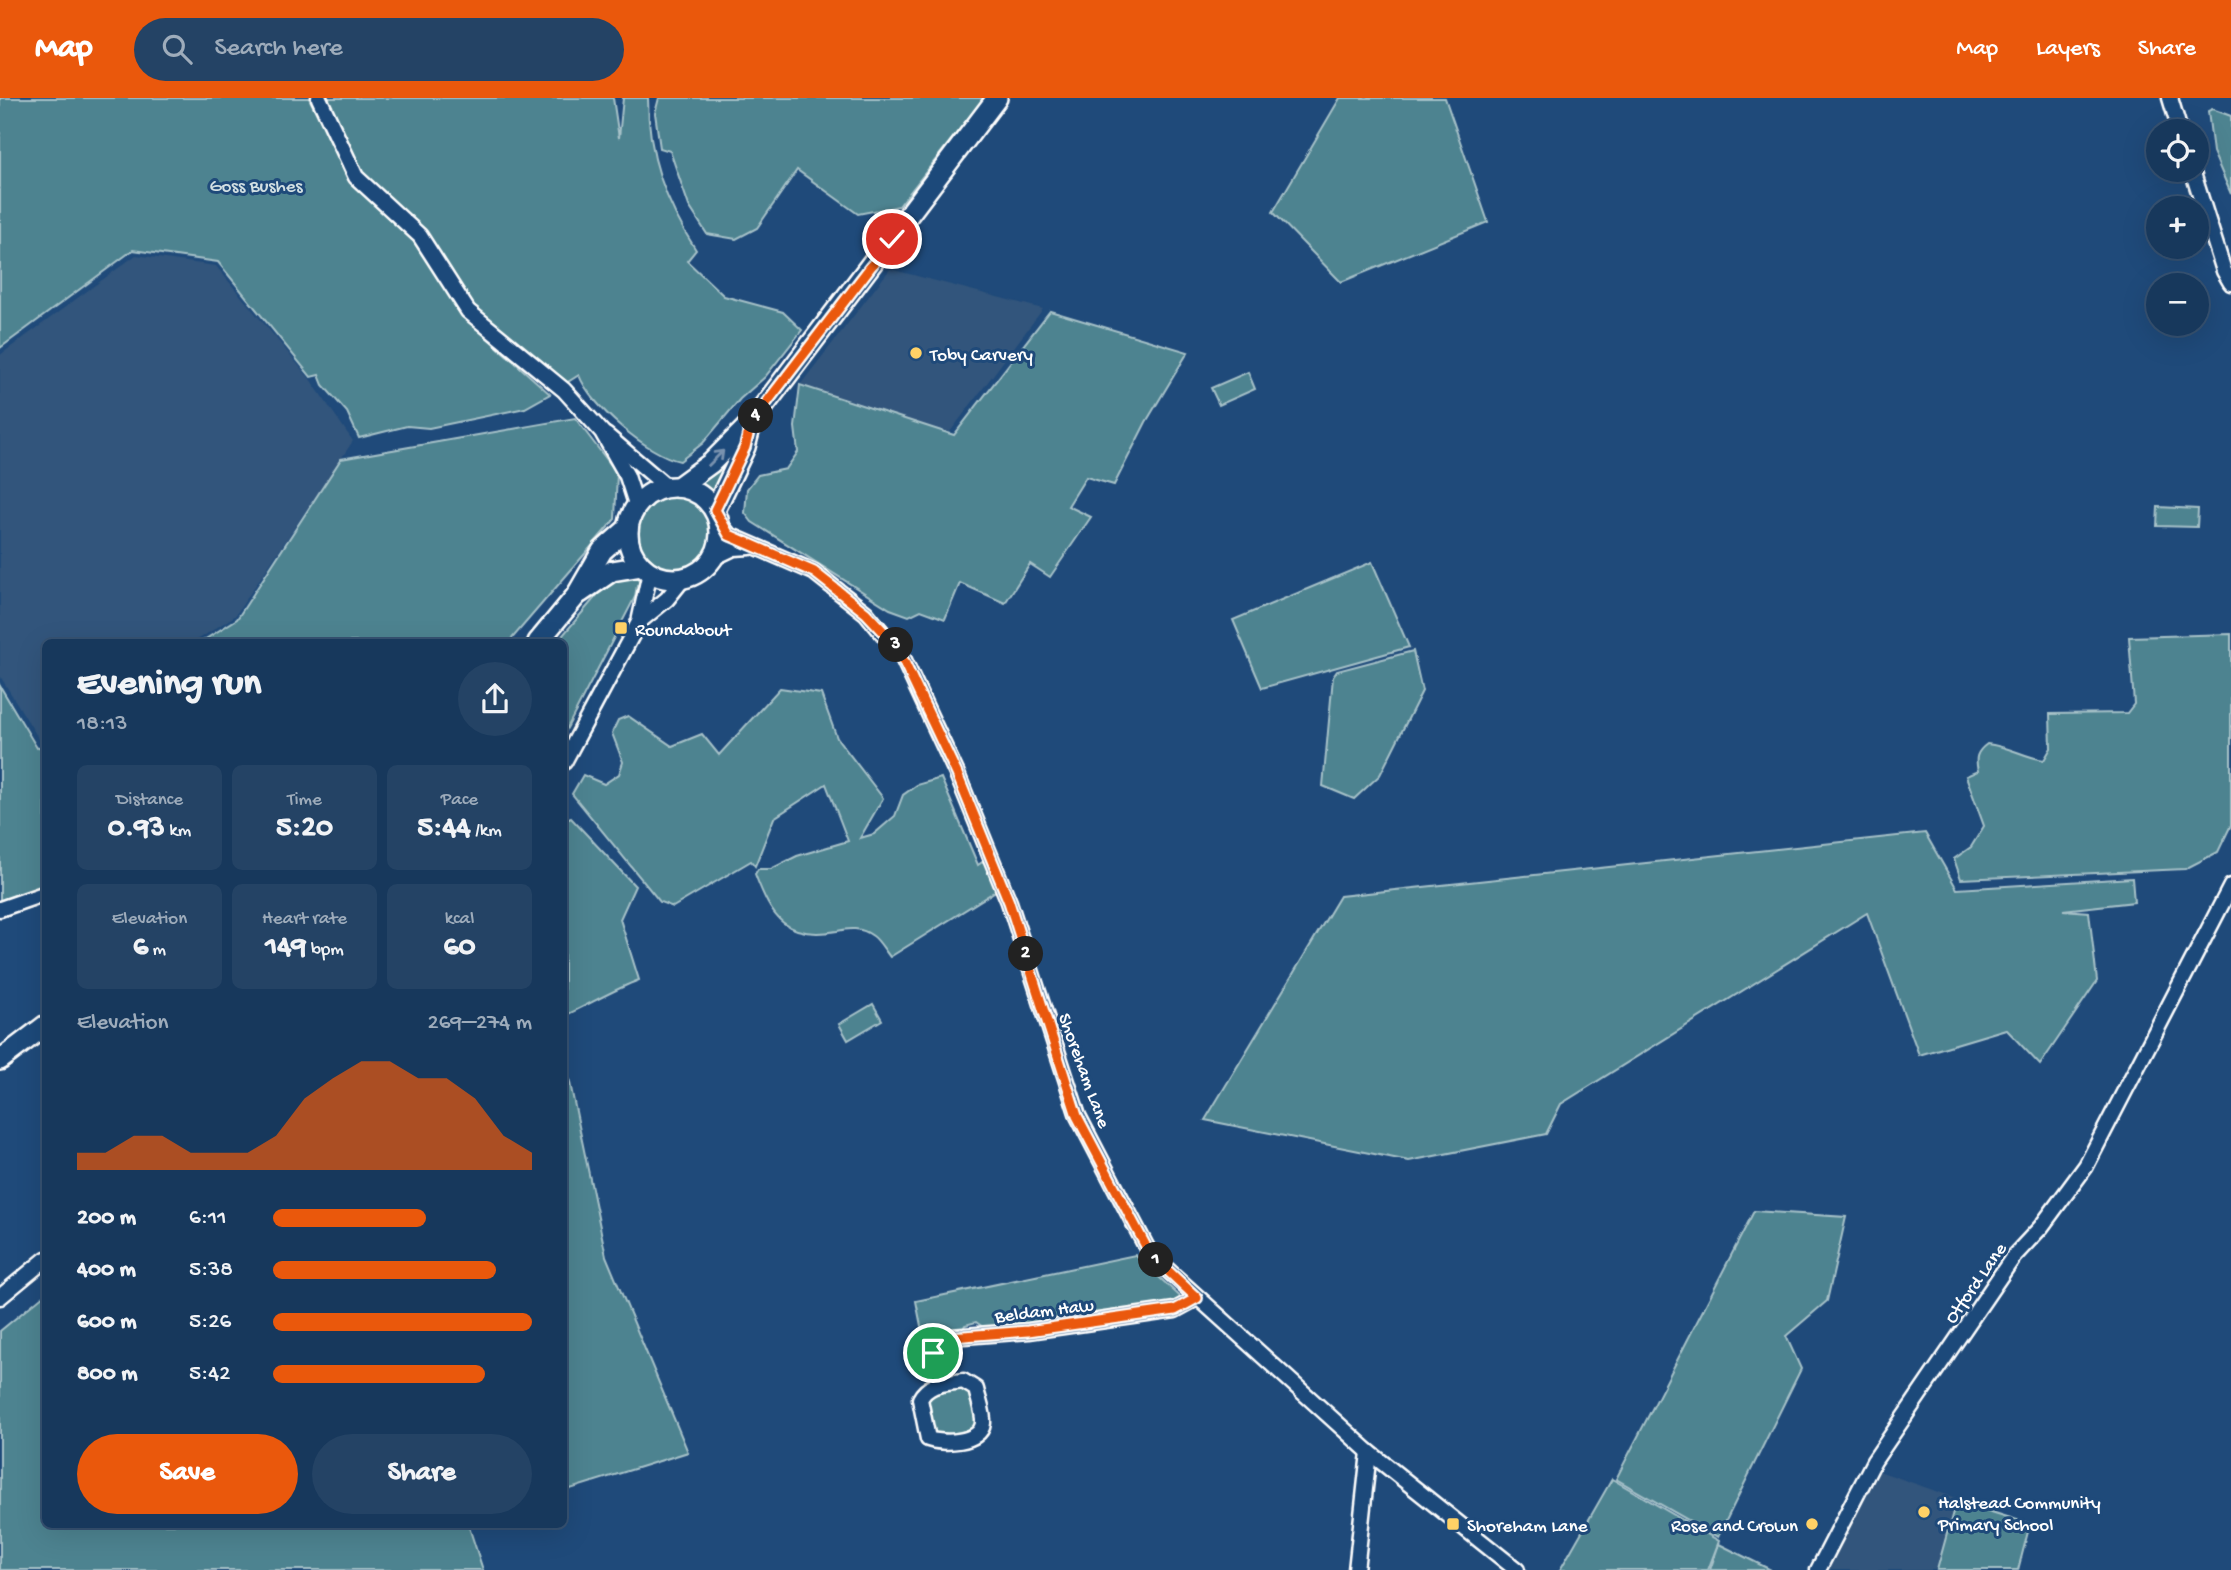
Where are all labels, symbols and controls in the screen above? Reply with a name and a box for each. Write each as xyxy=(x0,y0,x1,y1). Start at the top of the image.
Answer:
search box xyxy=(134,18,624,81)
text: Map xyxy=(35,30,92,68)
icon: search xyxy=(158,30,196,68)
text: Search here xyxy=(214,34,343,65)
text: Map xyxy=(1956,35,1998,64)
text: Layers xyxy=(2036,35,2100,64)
text: Share xyxy=(2138,35,2196,64)
map controls xyxy=(2146,119,2209,336)
button: locate xyxy=(2146,119,2209,182)
park label: Goss Bushes xyxy=(210,176,303,199)
button: + xyxy=(2146,196,2209,259)
pin xyxy=(862,209,922,269)
icon: check xyxy=(873,220,911,258)
button: − xyxy=(2146,273,2209,336)
marker: Toby Carvery xyxy=(908,345,924,361)
place label: Toby Carvery xyxy=(929,345,1034,368)
pin: 4 xyxy=(738,398,774,434)
text: 4 xyxy=(751,404,760,427)
one-way arrow xyxy=(708,449,725,466)
marker: Roundabout xyxy=(613,620,629,636)
place label: Roundabout xyxy=(635,620,733,643)
pin: 3 xyxy=(878,628,914,662)
text: 3 xyxy=(891,633,900,656)
button: share xyxy=(458,662,532,736)
text: Evening run xyxy=(77,663,261,707)
text: 18:13 xyxy=(77,711,127,738)
text: Distance xyxy=(116,789,183,812)
text: Time xyxy=(287,789,322,812)
text: Pace xyxy=(441,789,478,812)
text: 0.93 xyxy=(108,812,165,847)
text: 5:20 xyxy=(276,812,333,847)
text: 5:44 xyxy=(417,812,471,847)
text: km xyxy=(165,820,191,843)
text: /km xyxy=(471,820,502,843)
text: Elevation xyxy=(112,908,187,931)
text: Heart rate xyxy=(262,908,347,931)
text: kcal xyxy=(445,908,474,931)
text: 6 xyxy=(133,931,148,966)
text: 149 xyxy=(265,931,306,966)
text: 60 xyxy=(443,931,476,966)
pin: 2 xyxy=(1009,936,1044,972)
text: m xyxy=(148,939,166,962)
text: bpm xyxy=(306,939,344,962)
text: 2 xyxy=(1021,942,1030,965)
text: Elevation xyxy=(77,1010,168,1037)
text: 269–274 m xyxy=(428,1010,532,1037)
street label: Shoreham Lane xyxy=(1051,1011,1114,1132)
text: 200 m xyxy=(77,1205,136,1232)
text: 6:11 xyxy=(189,1205,226,1232)
street label: Otford Lane xyxy=(1941,1239,2013,1329)
pin: 1 xyxy=(1138,1242,1174,1278)
text: 1 xyxy=(1152,1248,1159,1271)
text: 400 m xyxy=(77,1257,136,1284)
text: 5:38 xyxy=(189,1257,233,1284)
street label: Beldam Haw xyxy=(993,1295,1095,1330)
text: 600 m xyxy=(77,1309,137,1336)
text: 5:26 xyxy=(189,1309,231,1336)
pin xyxy=(903,1323,963,1383)
icon: arrive xyxy=(914,1334,952,1372)
text: 800 m xyxy=(77,1361,138,1388)
text: 5:42 xyxy=(189,1361,230,1388)
button: Save xyxy=(77,1434,298,1514)
button: Share xyxy=(312,1434,532,1514)
place label: Halstead Community Primary School xyxy=(1937,1493,2101,1538)
marker: Halstead Community Primary School xyxy=(1916,1504,1932,1520)
marker: Shoreham Lane xyxy=(1445,1516,1461,1532)
place label: Shoreham Lane xyxy=(1467,1516,1588,1539)
place label: Rose and Crown xyxy=(1671,1516,1798,1539)
marker: Rose and Crown xyxy=(1804,1516,1820,1532)

